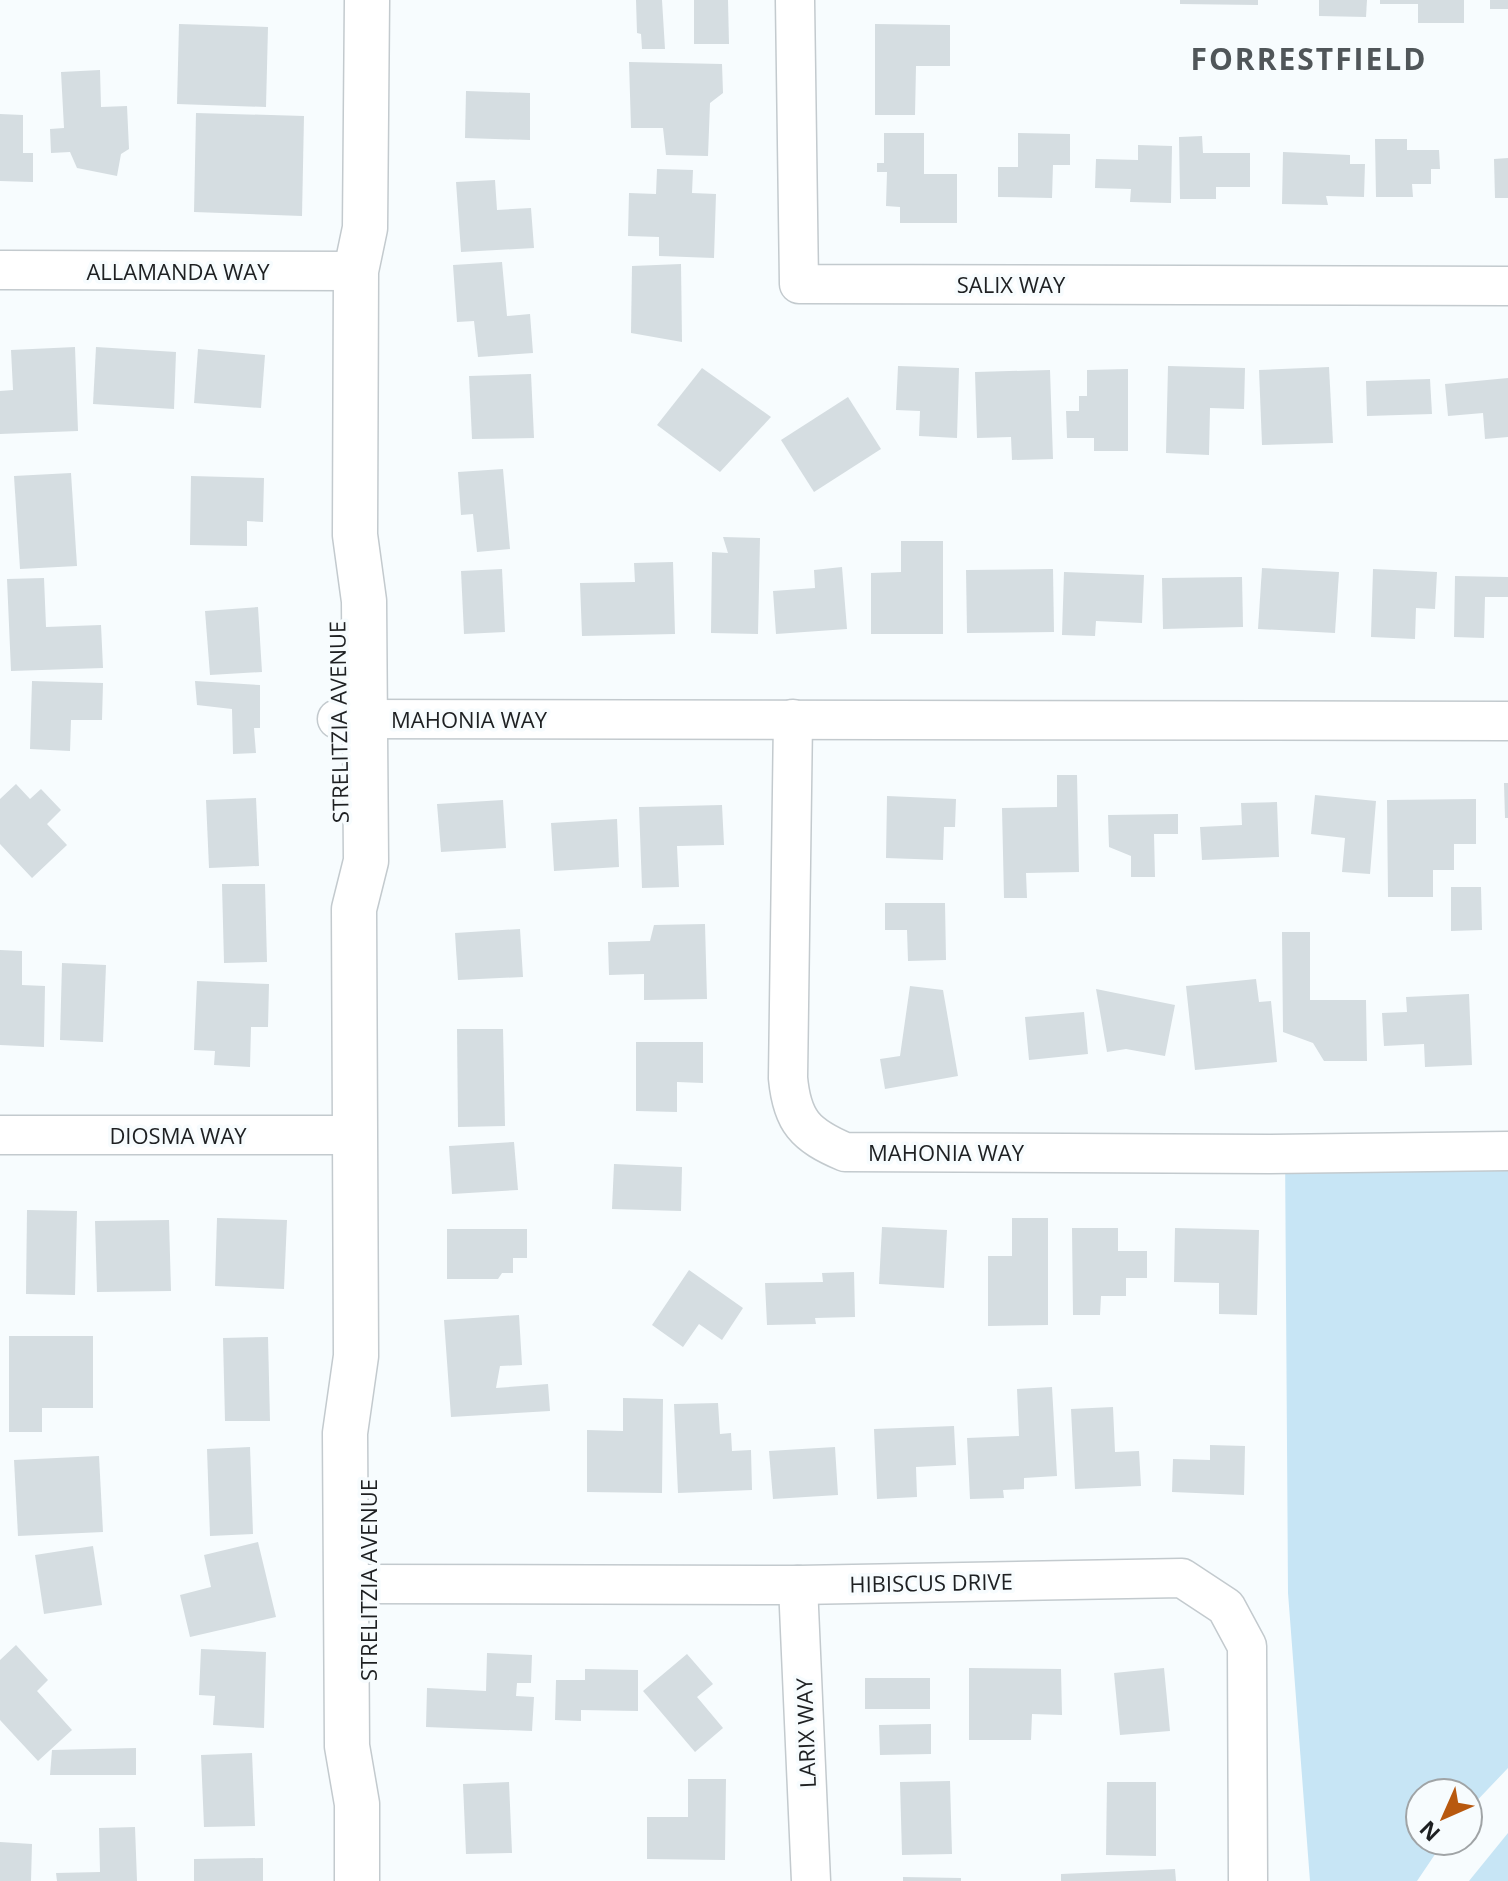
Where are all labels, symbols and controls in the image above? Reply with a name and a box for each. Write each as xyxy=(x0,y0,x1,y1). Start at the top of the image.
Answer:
district label: FORRESTFIELD xyxy=(1190,38,1428,79)
street label: ALLAMANDA WAY xyxy=(86,256,270,286)
street label: SALIX WAY xyxy=(957,269,1066,299)
street label: STRELITZIA AVENUE xyxy=(321,621,355,823)
street label: MAHONIA WAY xyxy=(391,704,548,734)
street label: DIOSMA WAY xyxy=(109,1120,247,1150)
street label: MAHONIA WAY xyxy=(868,1137,1025,1167)
street label: STRELITZIA AVENUE xyxy=(353,1479,383,1681)
street label: HIBISCUS DRIVE xyxy=(849,1566,1013,1598)
street label: LARIX WAY xyxy=(788,1677,822,1789)
north arrow xyxy=(1404,1777,1484,1857)
text: N xyxy=(1412,1815,1446,1849)

